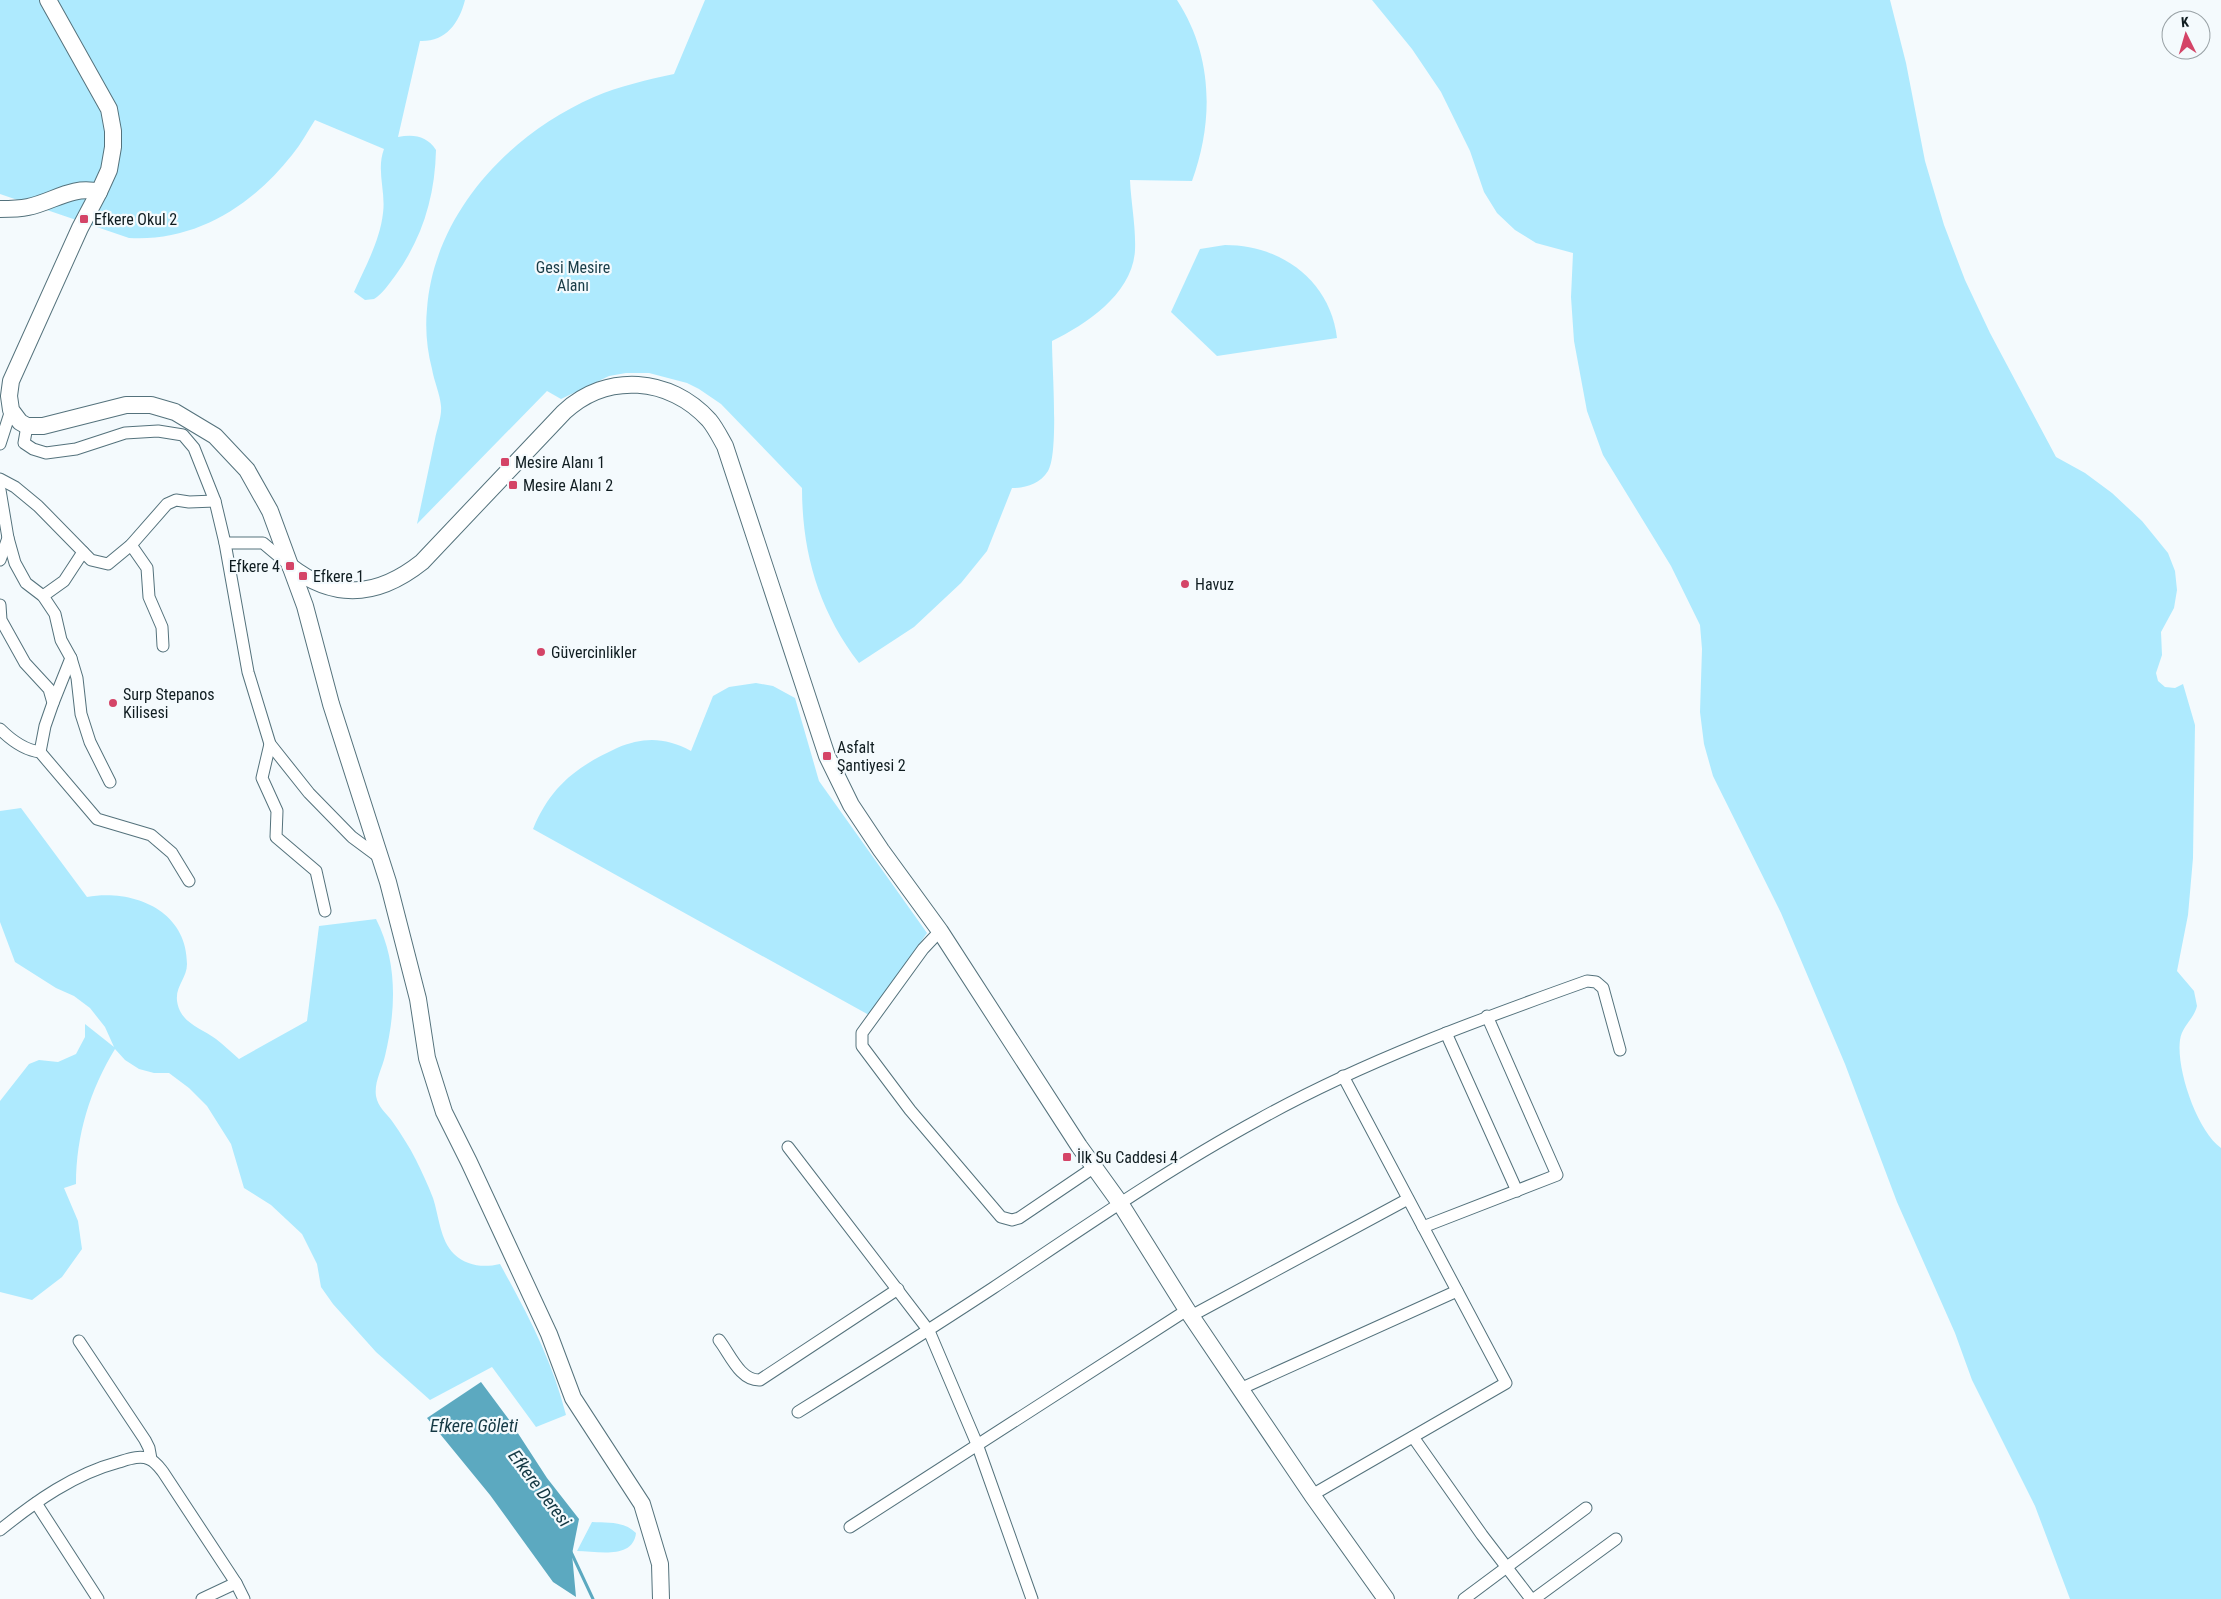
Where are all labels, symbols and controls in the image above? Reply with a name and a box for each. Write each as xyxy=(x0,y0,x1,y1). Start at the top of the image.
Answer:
north arrow xyxy=(2161,10,2211,60)
text: K xyxy=(2180,14,2190,30)
place label: Efkere Okul 2 xyxy=(94,210,177,229)
marker: Efkere Okul 2 xyxy=(78,213,90,225)
park label: Gesi Mesire Alanı xyxy=(536,258,610,295)
place label: Mesire Alanı 1 xyxy=(515,453,605,472)
marker: Mesire Alanı 1 xyxy=(499,456,511,468)
place label: Mesire Alanı 2 xyxy=(523,476,613,495)
marker: Mesire Alanı 2 xyxy=(507,479,519,491)
place label: Efkere 4 xyxy=(229,557,280,576)
marker: Efkere 4 xyxy=(284,560,296,572)
place label: Efkere 1 xyxy=(313,567,364,586)
marker: Efkere 1 xyxy=(297,570,309,582)
place label: Havuz xyxy=(1195,575,1234,594)
marker: Havuz xyxy=(1179,578,1191,590)
place label: Güvercinlikler xyxy=(551,643,637,662)
marker: Güvercinlikler xyxy=(535,646,547,658)
place label: Surp Stepanos Kilisesi xyxy=(123,685,215,722)
marker: Surp Stepanos Kilisesi xyxy=(107,697,119,709)
place label: Asfalt Şantiyesi 2 xyxy=(837,738,906,775)
marker: Asfalt Şantiyesi 2 xyxy=(821,750,833,762)
place label: İlk Su Caddesi 4 xyxy=(1077,1148,1178,1167)
marker: İlk Su Caddesi 4 xyxy=(1061,1151,1073,1163)
water label: Efkere Göleti xyxy=(430,1415,519,1436)
water label: Efkere Deresi xyxy=(504,1445,576,1531)

